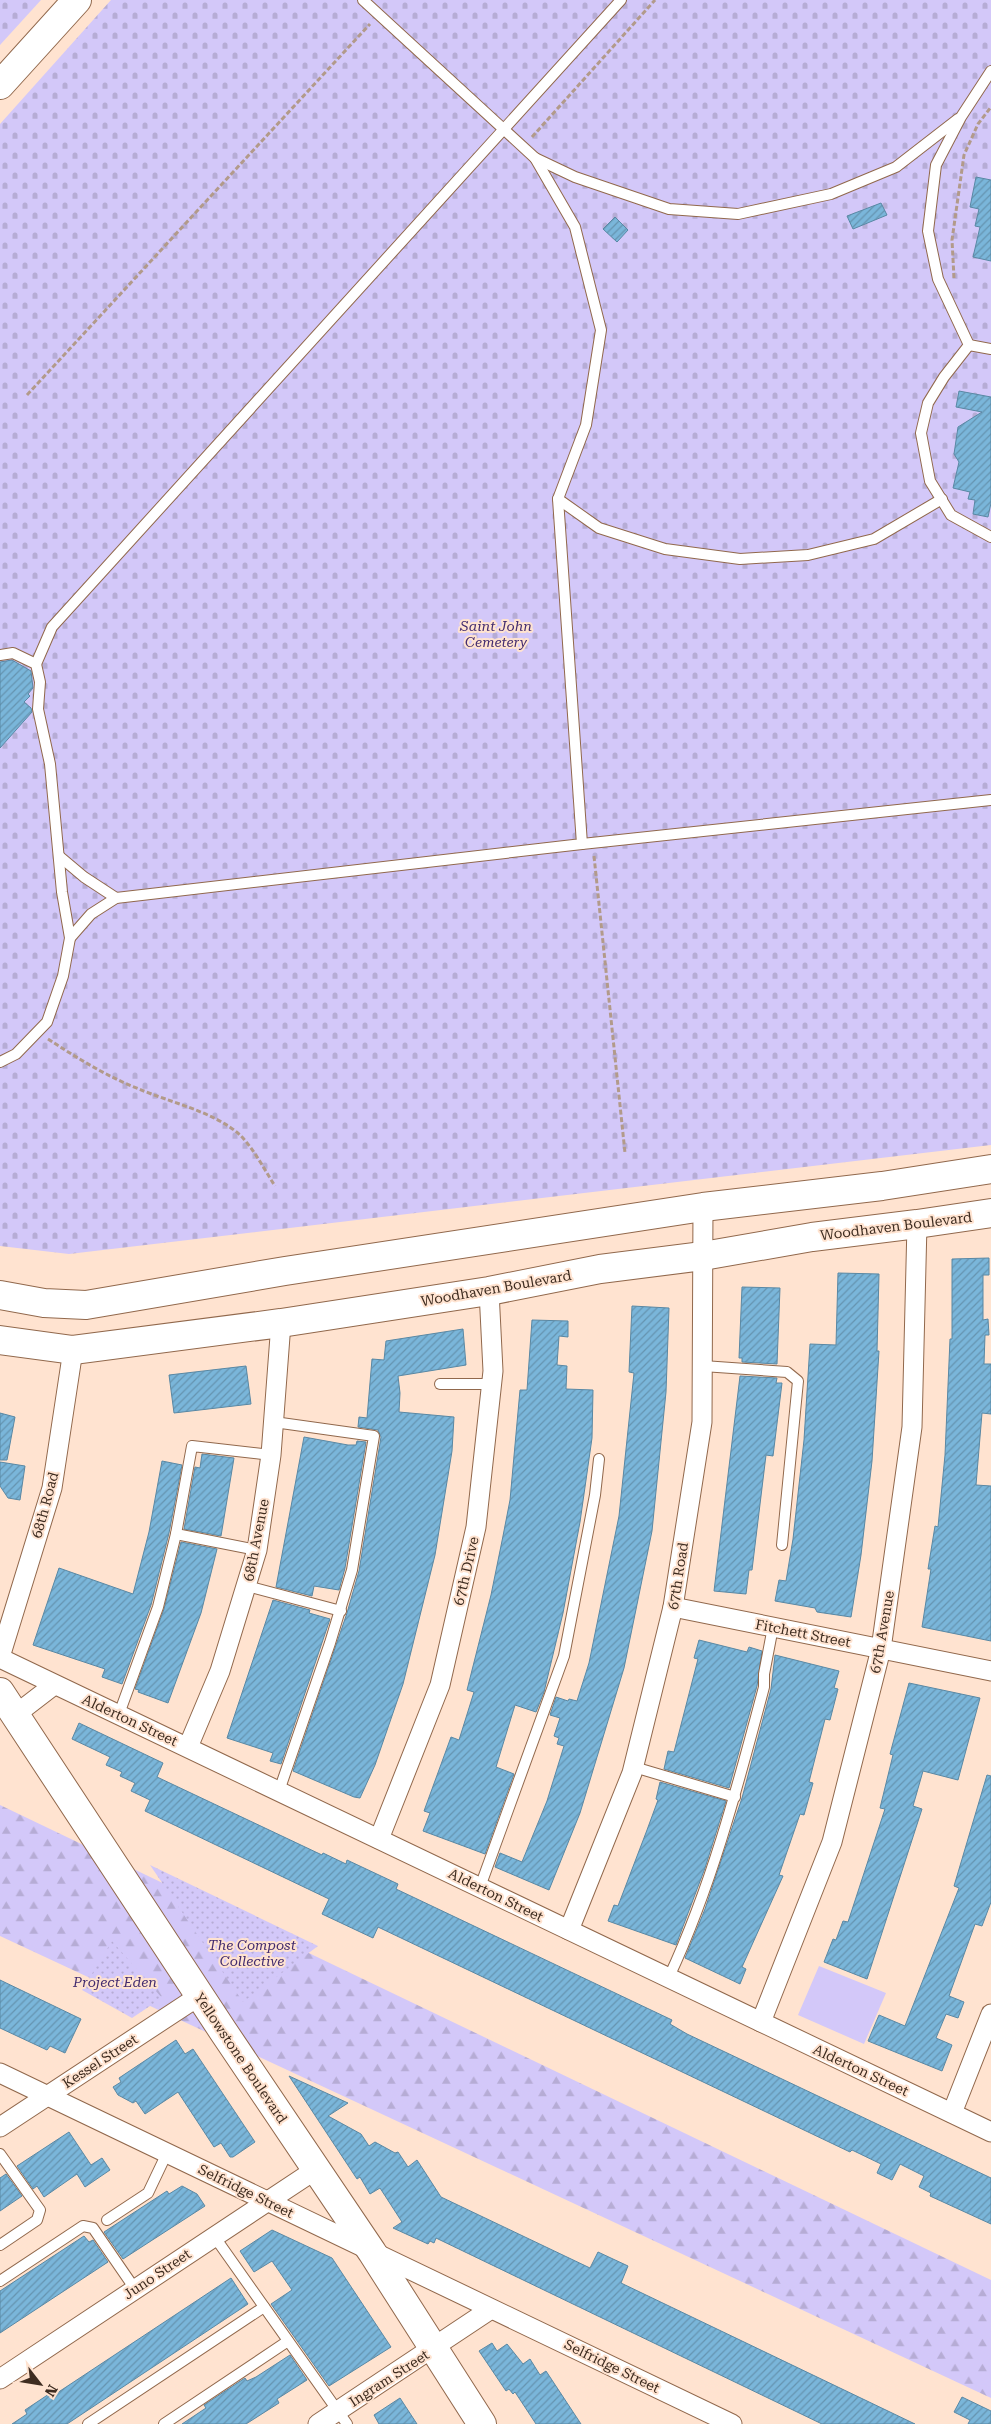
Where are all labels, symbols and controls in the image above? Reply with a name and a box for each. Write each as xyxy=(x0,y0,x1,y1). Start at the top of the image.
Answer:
park label: Saint John Cemetery xyxy=(459,618,532,650)
street label: Woodhaven Boulevard xyxy=(819,1209,973,1243)
street label: Woodhaven Boulevard xyxy=(419,1267,573,1309)
street label: 68th Road xyxy=(28,1470,62,1540)
street label: 68th Avenue xyxy=(240,1497,272,1583)
street label: 67th Drive xyxy=(450,1535,482,1607)
street label: 67th Road xyxy=(665,1541,691,1611)
street label: 67th Avenue xyxy=(867,1589,897,1675)
street label: Fitchett Street xyxy=(754,1616,852,1650)
street label: Alderton Street xyxy=(80,1691,180,1749)
street label: Alderton Street xyxy=(446,1865,546,1925)
park label: The Compost Collective xyxy=(208,1937,297,1969)
park label: Project Eden xyxy=(72,1974,157,1990)
street label: Yellowstone Boulevard xyxy=(191,1990,291,2126)
street label: Kessel Street xyxy=(59,2031,141,2091)
street label: Alderton Street xyxy=(811,2041,911,2099)
street label: Selfridge Street xyxy=(196,2161,296,2221)
street label: Juno Street xyxy=(120,2246,194,2302)
street label: Selfridge Street xyxy=(562,2336,662,2396)
street label: Ingram Street xyxy=(346,2346,432,2410)
north arrow xyxy=(15,2359,65,2409)
text: N xyxy=(41,2382,61,2400)

